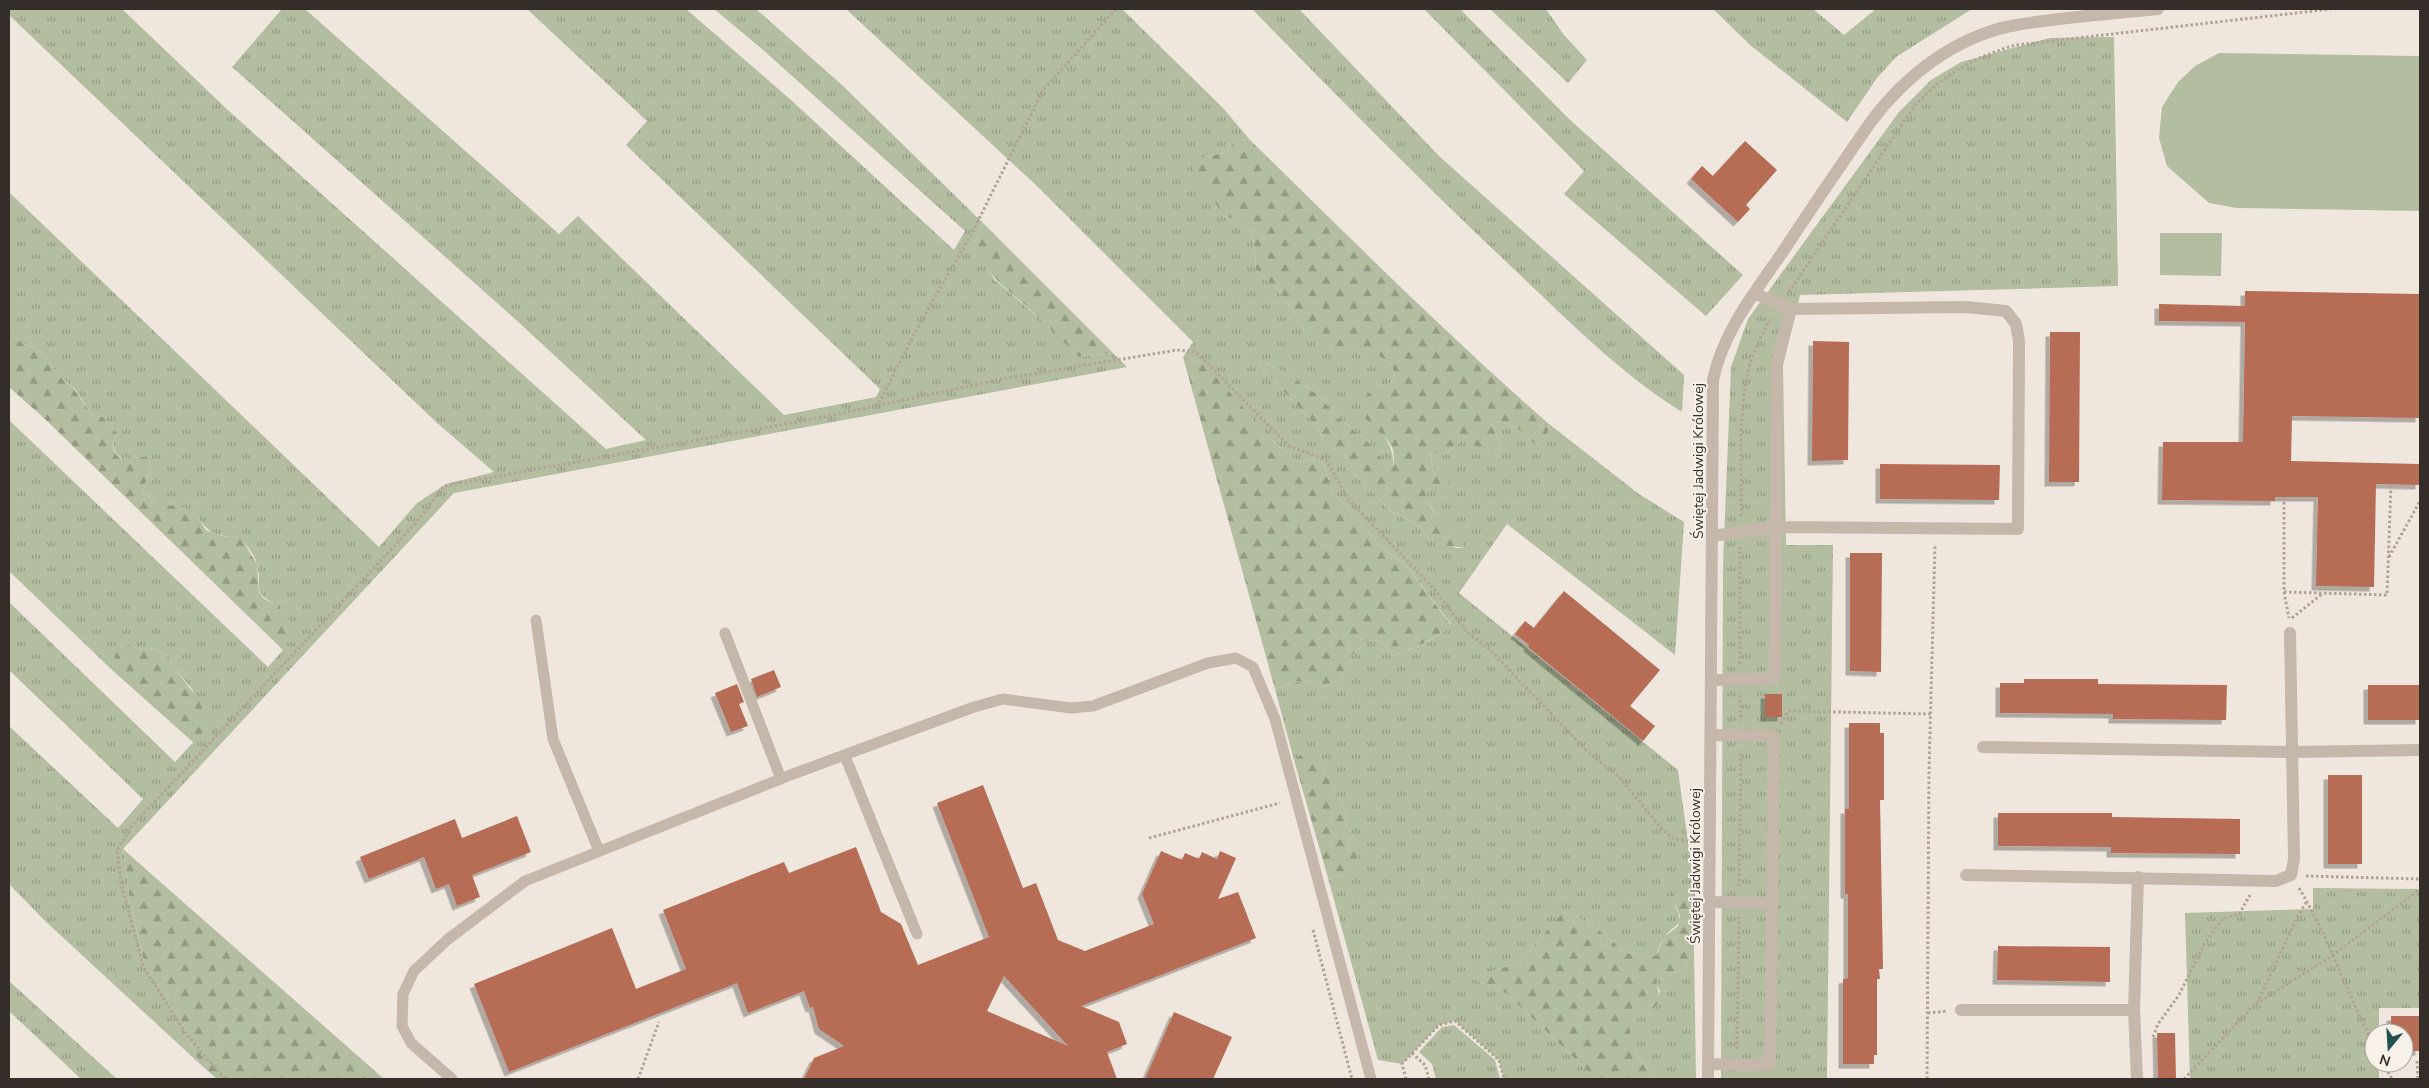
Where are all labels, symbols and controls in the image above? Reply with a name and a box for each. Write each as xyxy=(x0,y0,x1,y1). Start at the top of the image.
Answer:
street label: Świętej Jadwigi Królowej xyxy=(1689,383,1708,539)
street label: Świętej Jadwigi Królowej xyxy=(1686,788,1705,944)
north arrow xyxy=(2364,1023,2414,1073)
text: N xyxy=(2377,1049,2393,1071)

